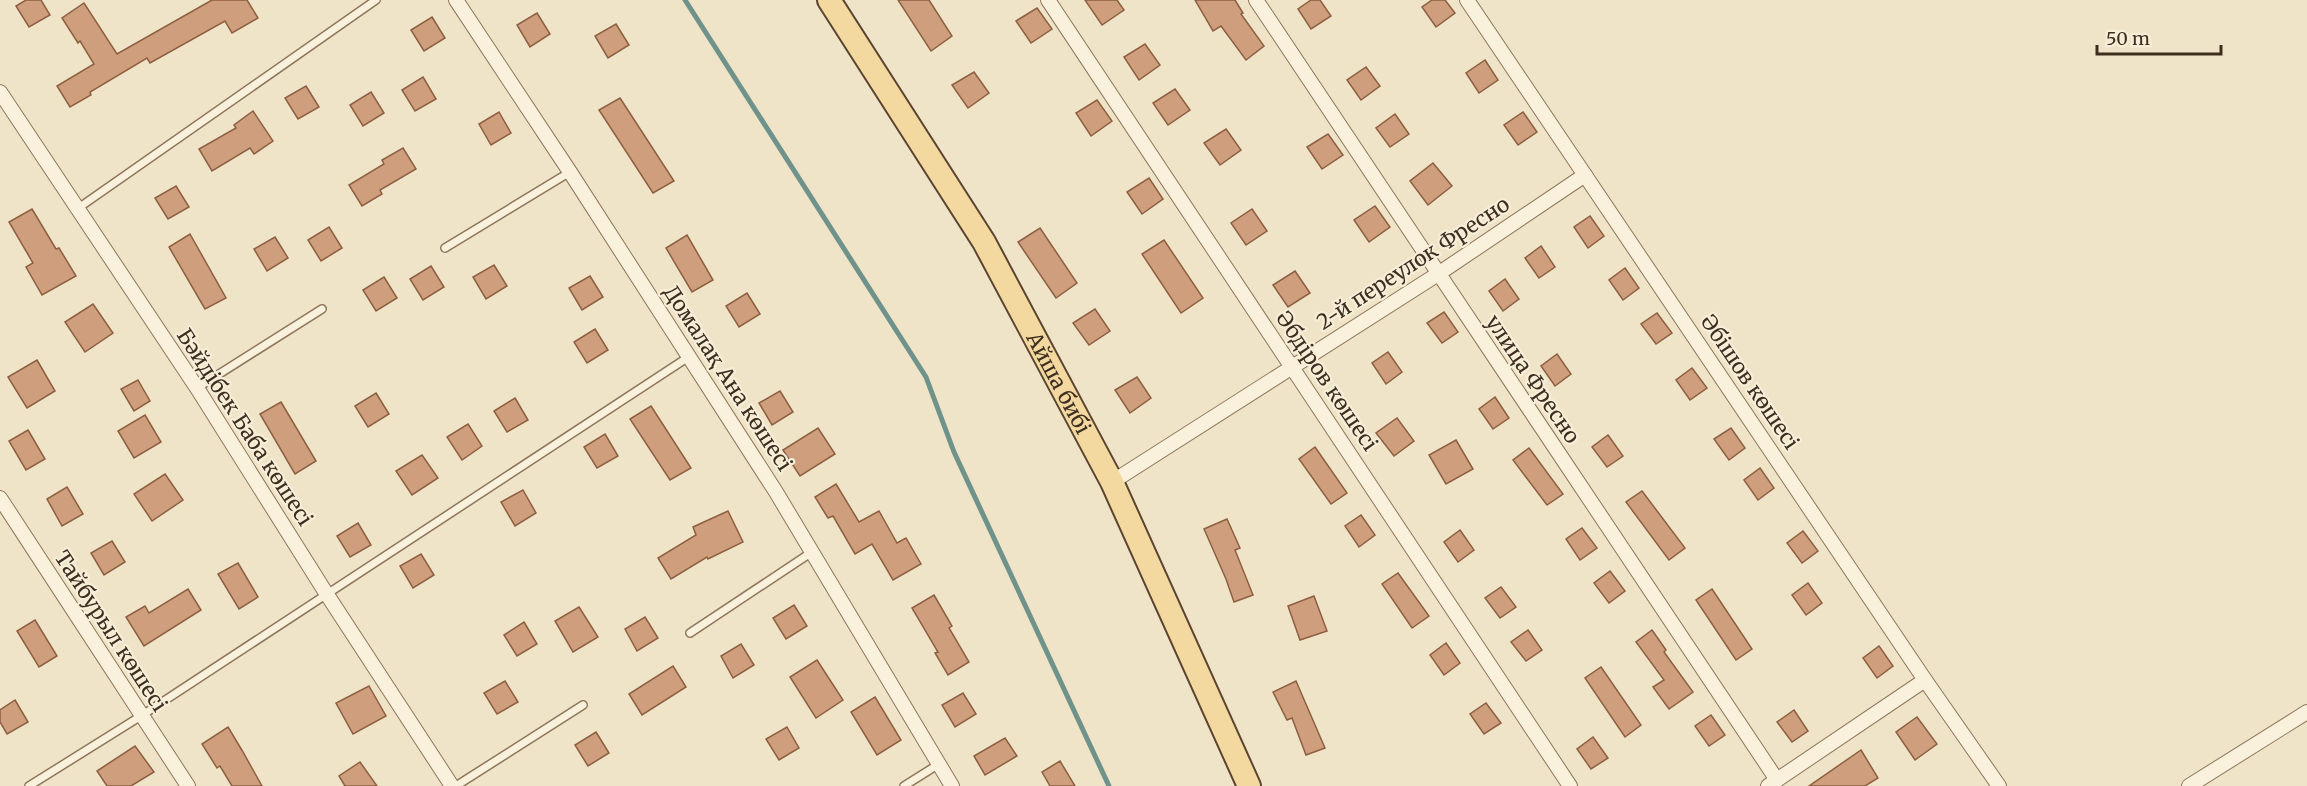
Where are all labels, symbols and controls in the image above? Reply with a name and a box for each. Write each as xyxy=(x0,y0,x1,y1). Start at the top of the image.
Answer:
scale bar xyxy=(2097,18,2222,56)
text: 50 m xyxy=(2106,27,2150,50)
street label: 2-й переулок Фресно xyxy=(1311,191,1515,335)
street label: Домалақ Ана көшесі xyxy=(658,280,798,476)
street label: Әбдіров көшесі xyxy=(1270,306,1384,456)
street label: улица Фресно xyxy=(1480,309,1586,449)
street label: Әбішов көшесі xyxy=(1695,309,1805,455)
street label: Бәйдібек Баба көшесі xyxy=(171,323,319,531)
street label: Айша бибі xyxy=(1020,326,1097,439)
street label: Тайбурыл көшесі xyxy=(49,545,173,717)

